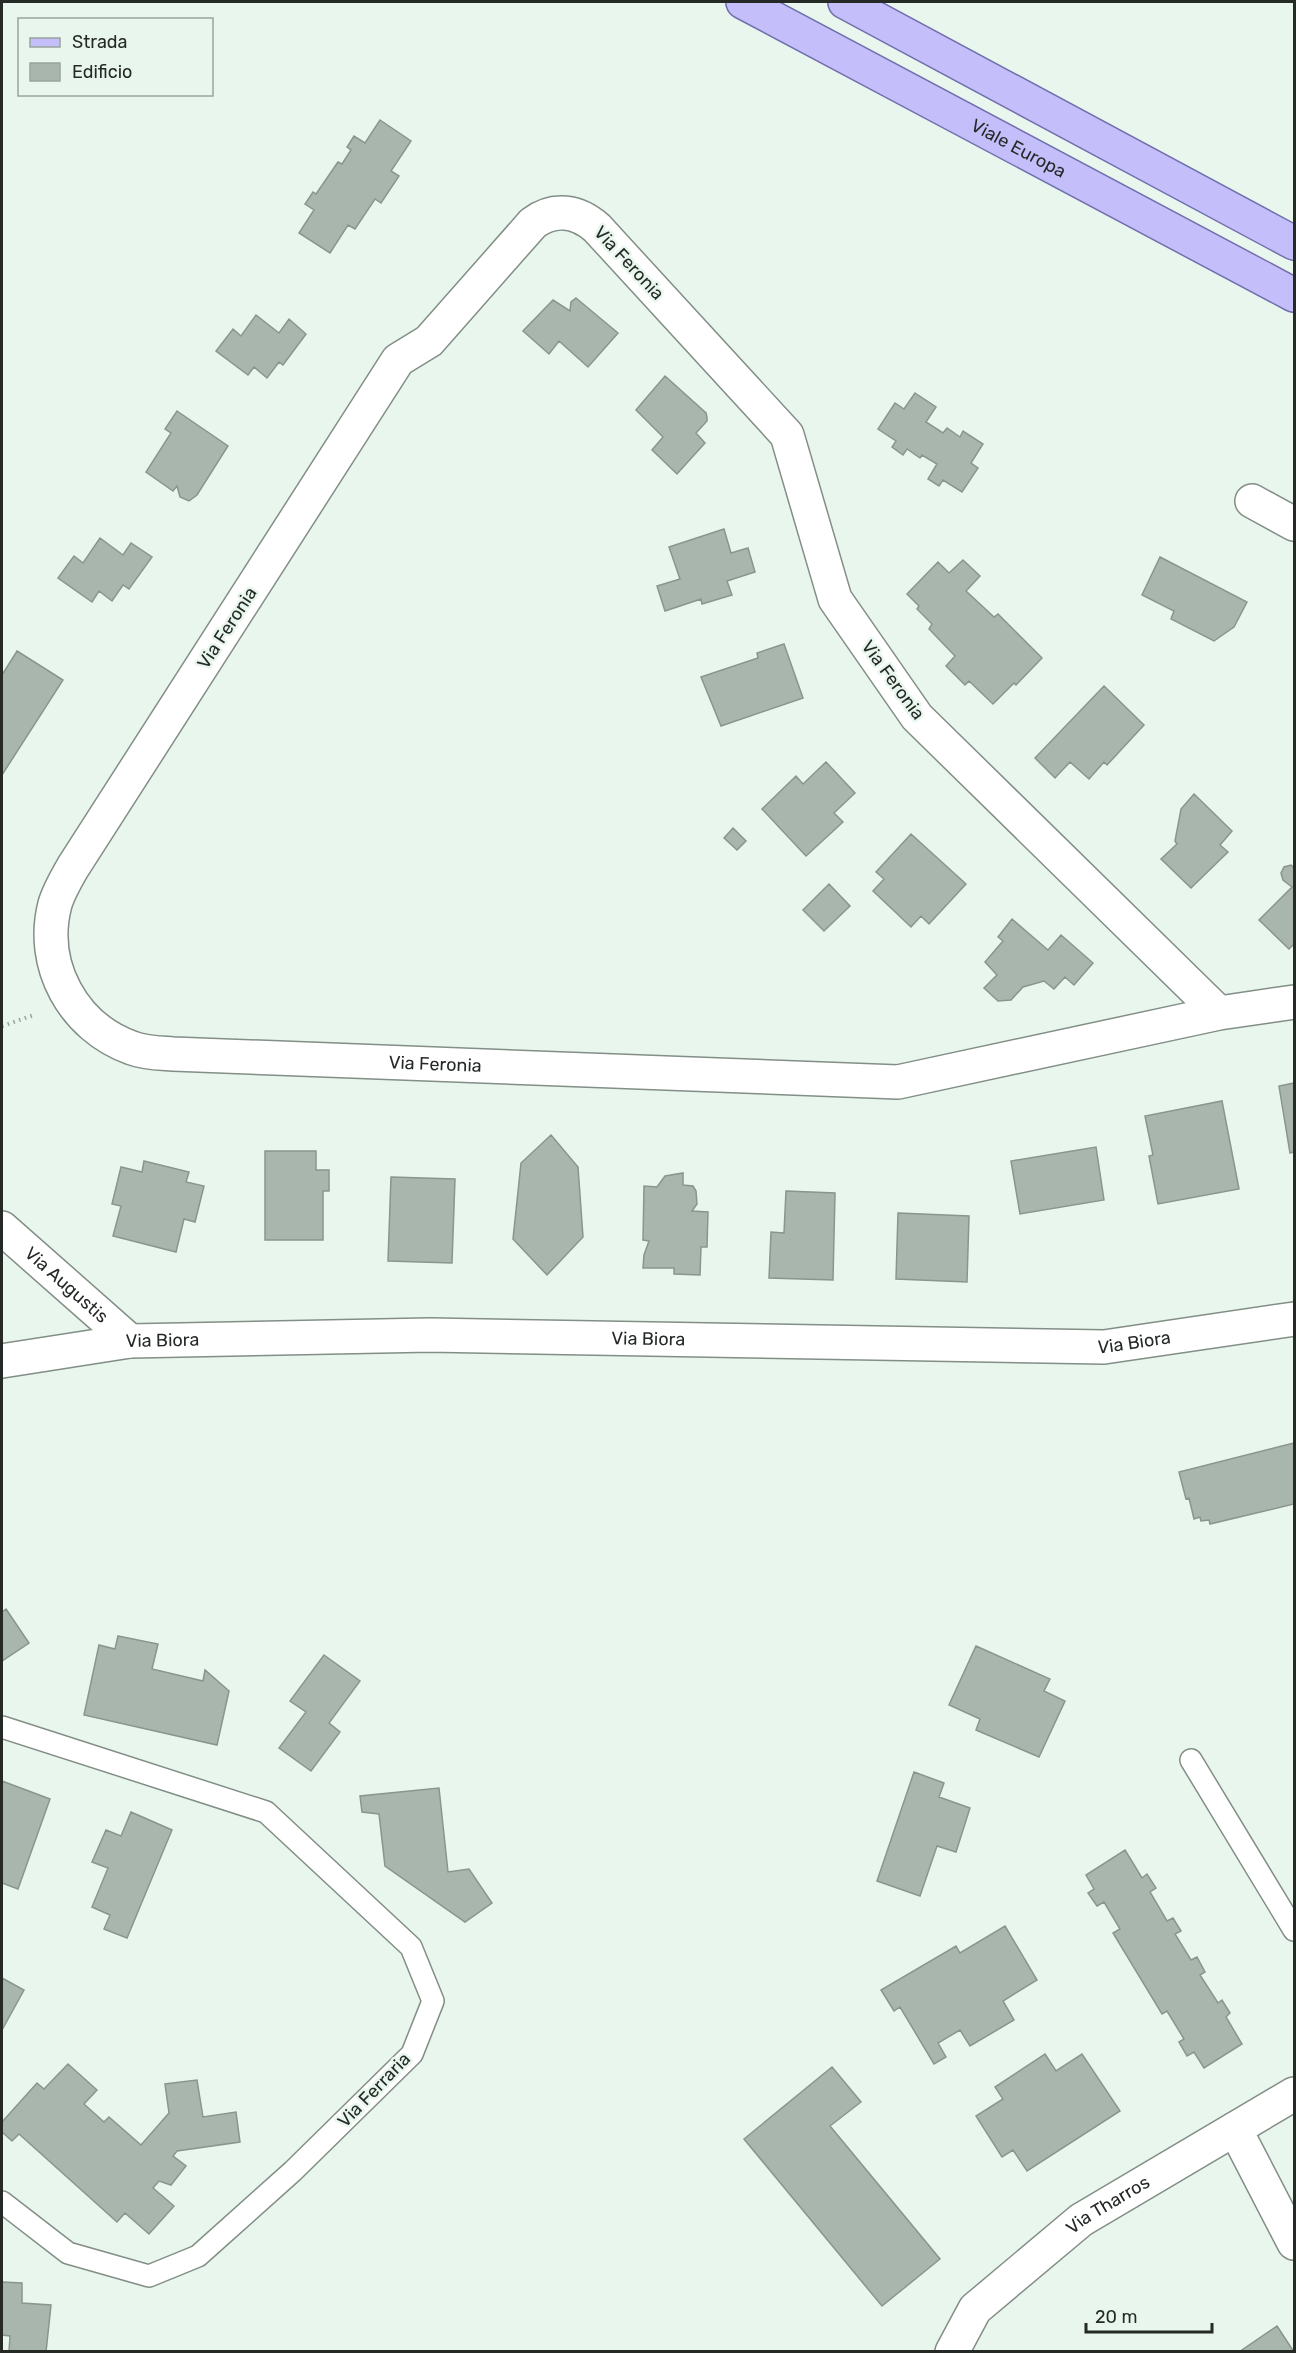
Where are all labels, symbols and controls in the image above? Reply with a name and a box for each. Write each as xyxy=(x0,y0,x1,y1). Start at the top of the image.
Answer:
legend xyxy=(18,18,213,96)
text: Strada xyxy=(72,31,128,53)
text: Edificio xyxy=(72,61,132,83)
street label: Viale Europa xyxy=(967,114,1070,183)
street label: Via Feronia xyxy=(589,221,669,305)
street label: Via Feronia xyxy=(192,583,262,673)
street label: Via Feronia xyxy=(857,636,929,724)
street label: Via Feronia xyxy=(388,1051,482,1077)
street label: Via Augustis xyxy=(20,1242,113,1328)
street label: Via Biora xyxy=(1097,1326,1172,1358)
street label: Via Biora xyxy=(611,1327,685,1351)
street label: Via Biora xyxy=(125,1329,200,1352)
street label: Via Ferraria xyxy=(333,2048,415,2132)
street label: Via Tharros xyxy=(1062,2171,1154,2239)
scale bar xyxy=(1086,2296,1212,2334)
text: 20 m xyxy=(1095,2306,1137,2328)

